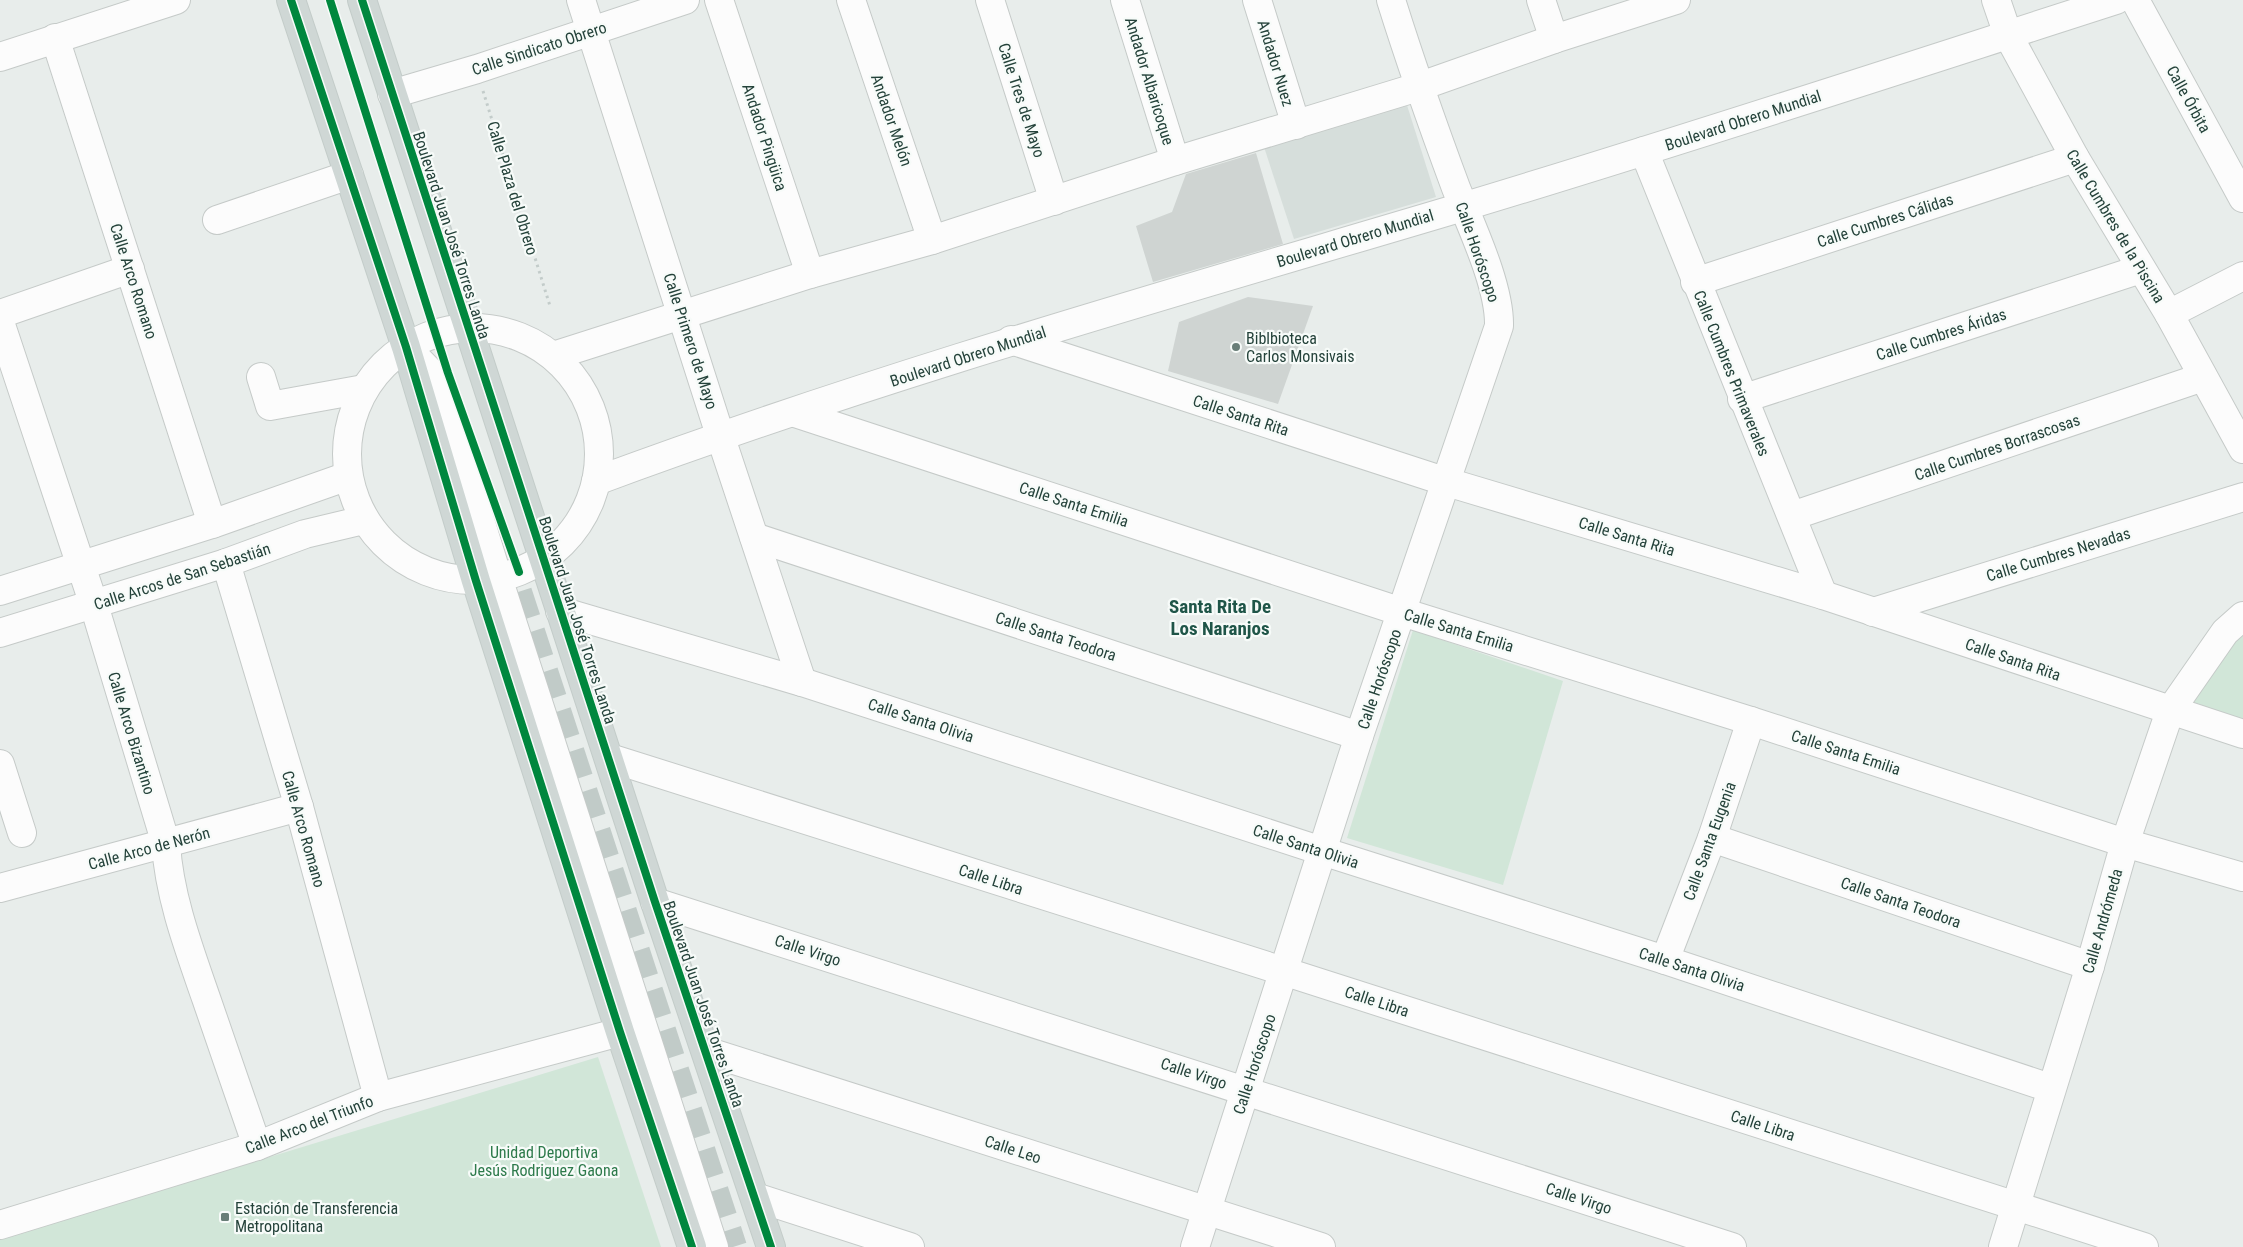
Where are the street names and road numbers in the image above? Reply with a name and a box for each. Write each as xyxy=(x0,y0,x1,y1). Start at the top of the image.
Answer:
street label: Andador Albaricoque xyxy=(1121,15,1178,147)
street label: Calle Sindicato Obrero xyxy=(469,18,609,79)
street label: Andador Nuez xyxy=(1253,18,1298,109)
street label: Calle Tres de Mayo xyxy=(994,41,1049,160)
street label: Calle Órbita xyxy=(2162,62,2216,136)
street label: Andador Melón xyxy=(867,72,916,169)
street label: Andador Pingüica xyxy=(738,81,791,193)
street label: Boulevard Obrero Mundial xyxy=(1663,86,1824,155)
street label: Calle Plaza del Obrero xyxy=(483,119,542,257)
street label: Boulevard Juan José Torres Landa xyxy=(409,129,494,341)
street label: Calle Cumbres de la Piscina xyxy=(2062,146,2169,306)
street label: Calle Cumbres Cálidas xyxy=(1815,189,1956,251)
street label: Calle Horóscopo xyxy=(1452,200,1504,305)
street label: Boulevard Obrero Mundial xyxy=(1274,206,1436,271)
street label: Calle Arco Romano xyxy=(106,221,161,341)
street label: Calle Primero de Mayo xyxy=(660,271,721,412)
street label: Calle Cumbres Primaverales xyxy=(1690,288,1774,459)
street label: Calle Cumbres Áridas xyxy=(1874,304,2009,365)
street label: Boulevard Obrero Mundial xyxy=(888,322,1049,391)
street label: Calle Santa Rita xyxy=(1191,391,1291,440)
street label: Calle Cumbres Borrascosas xyxy=(1912,410,2083,485)
street label: Calle Santa Emilia xyxy=(1017,478,1131,531)
street label: Calle Santa Rita xyxy=(1576,513,1677,560)
street label: Boulevard Juan José Torres Landa xyxy=(535,514,620,726)
street label: Calle Cumbres Nevadas xyxy=(1984,523,2133,585)
street label: Calle Arcos de San Sebastián xyxy=(91,539,273,614)
street label: Calle Santa Emilia xyxy=(1402,605,1516,656)
street label: Calle Santa Teodora xyxy=(993,608,1119,665)
street label: Calle Horóscopo xyxy=(1353,627,1405,732)
street label: Calle Santa Rita xyxy=(1963,634,2063,685)
street label: Calle Arco Bizantino xyxy=(104,669,159,797)
street label: Calle Santa Olivia xyxy=(866,694,976,747)
street label: Calle Santa Emilia xyxy=(1789,726,1903,779)
street label: Calle Arco Romano xyxy=(278,769,329,890)
street label: Calle Santa Eugenia xyxy=(1679,779,1740,903)
street label: Calle Santa Olivia xyxy=(1251,820,1361,873)
street label: Calle Arco de Nerón xyxy=(86,823,212,874)
street label: Calle Libra xyxy=(956,860,1025,899)
street label: Calle Andrómeda xyxy=(2078,867,2127,976)
street label: Calle Santa Teodora xyxy=(1838,873,1963,932)
street label: Boulevard Juan José Torres Landa xyxy=(659,898,748,1110)
street label: Calle Virgo xyxy=(772,931,843,970)
street label: Calle Santa Olivia xyxy=(1637,943,1747,996)
street label: Calle Libra xyxy=(1342,982,1411,1021)
street label: Calle Horóscopo xyxy=(1229,1011,1280,1117)
street label: Calle Virgo xyxy=(1158,1054,1229,1093)
street label: Calle Arco del Triunfo xyxy=(242,1091,376,1158)
street label: Calle Libra xyxy=(1728,1106,1797,1145)
street label: Calle Leo xyxy=(982,1131,1044,1168)
street label: Calle Virgo xyxy=(1543,1179,1614,1218)

